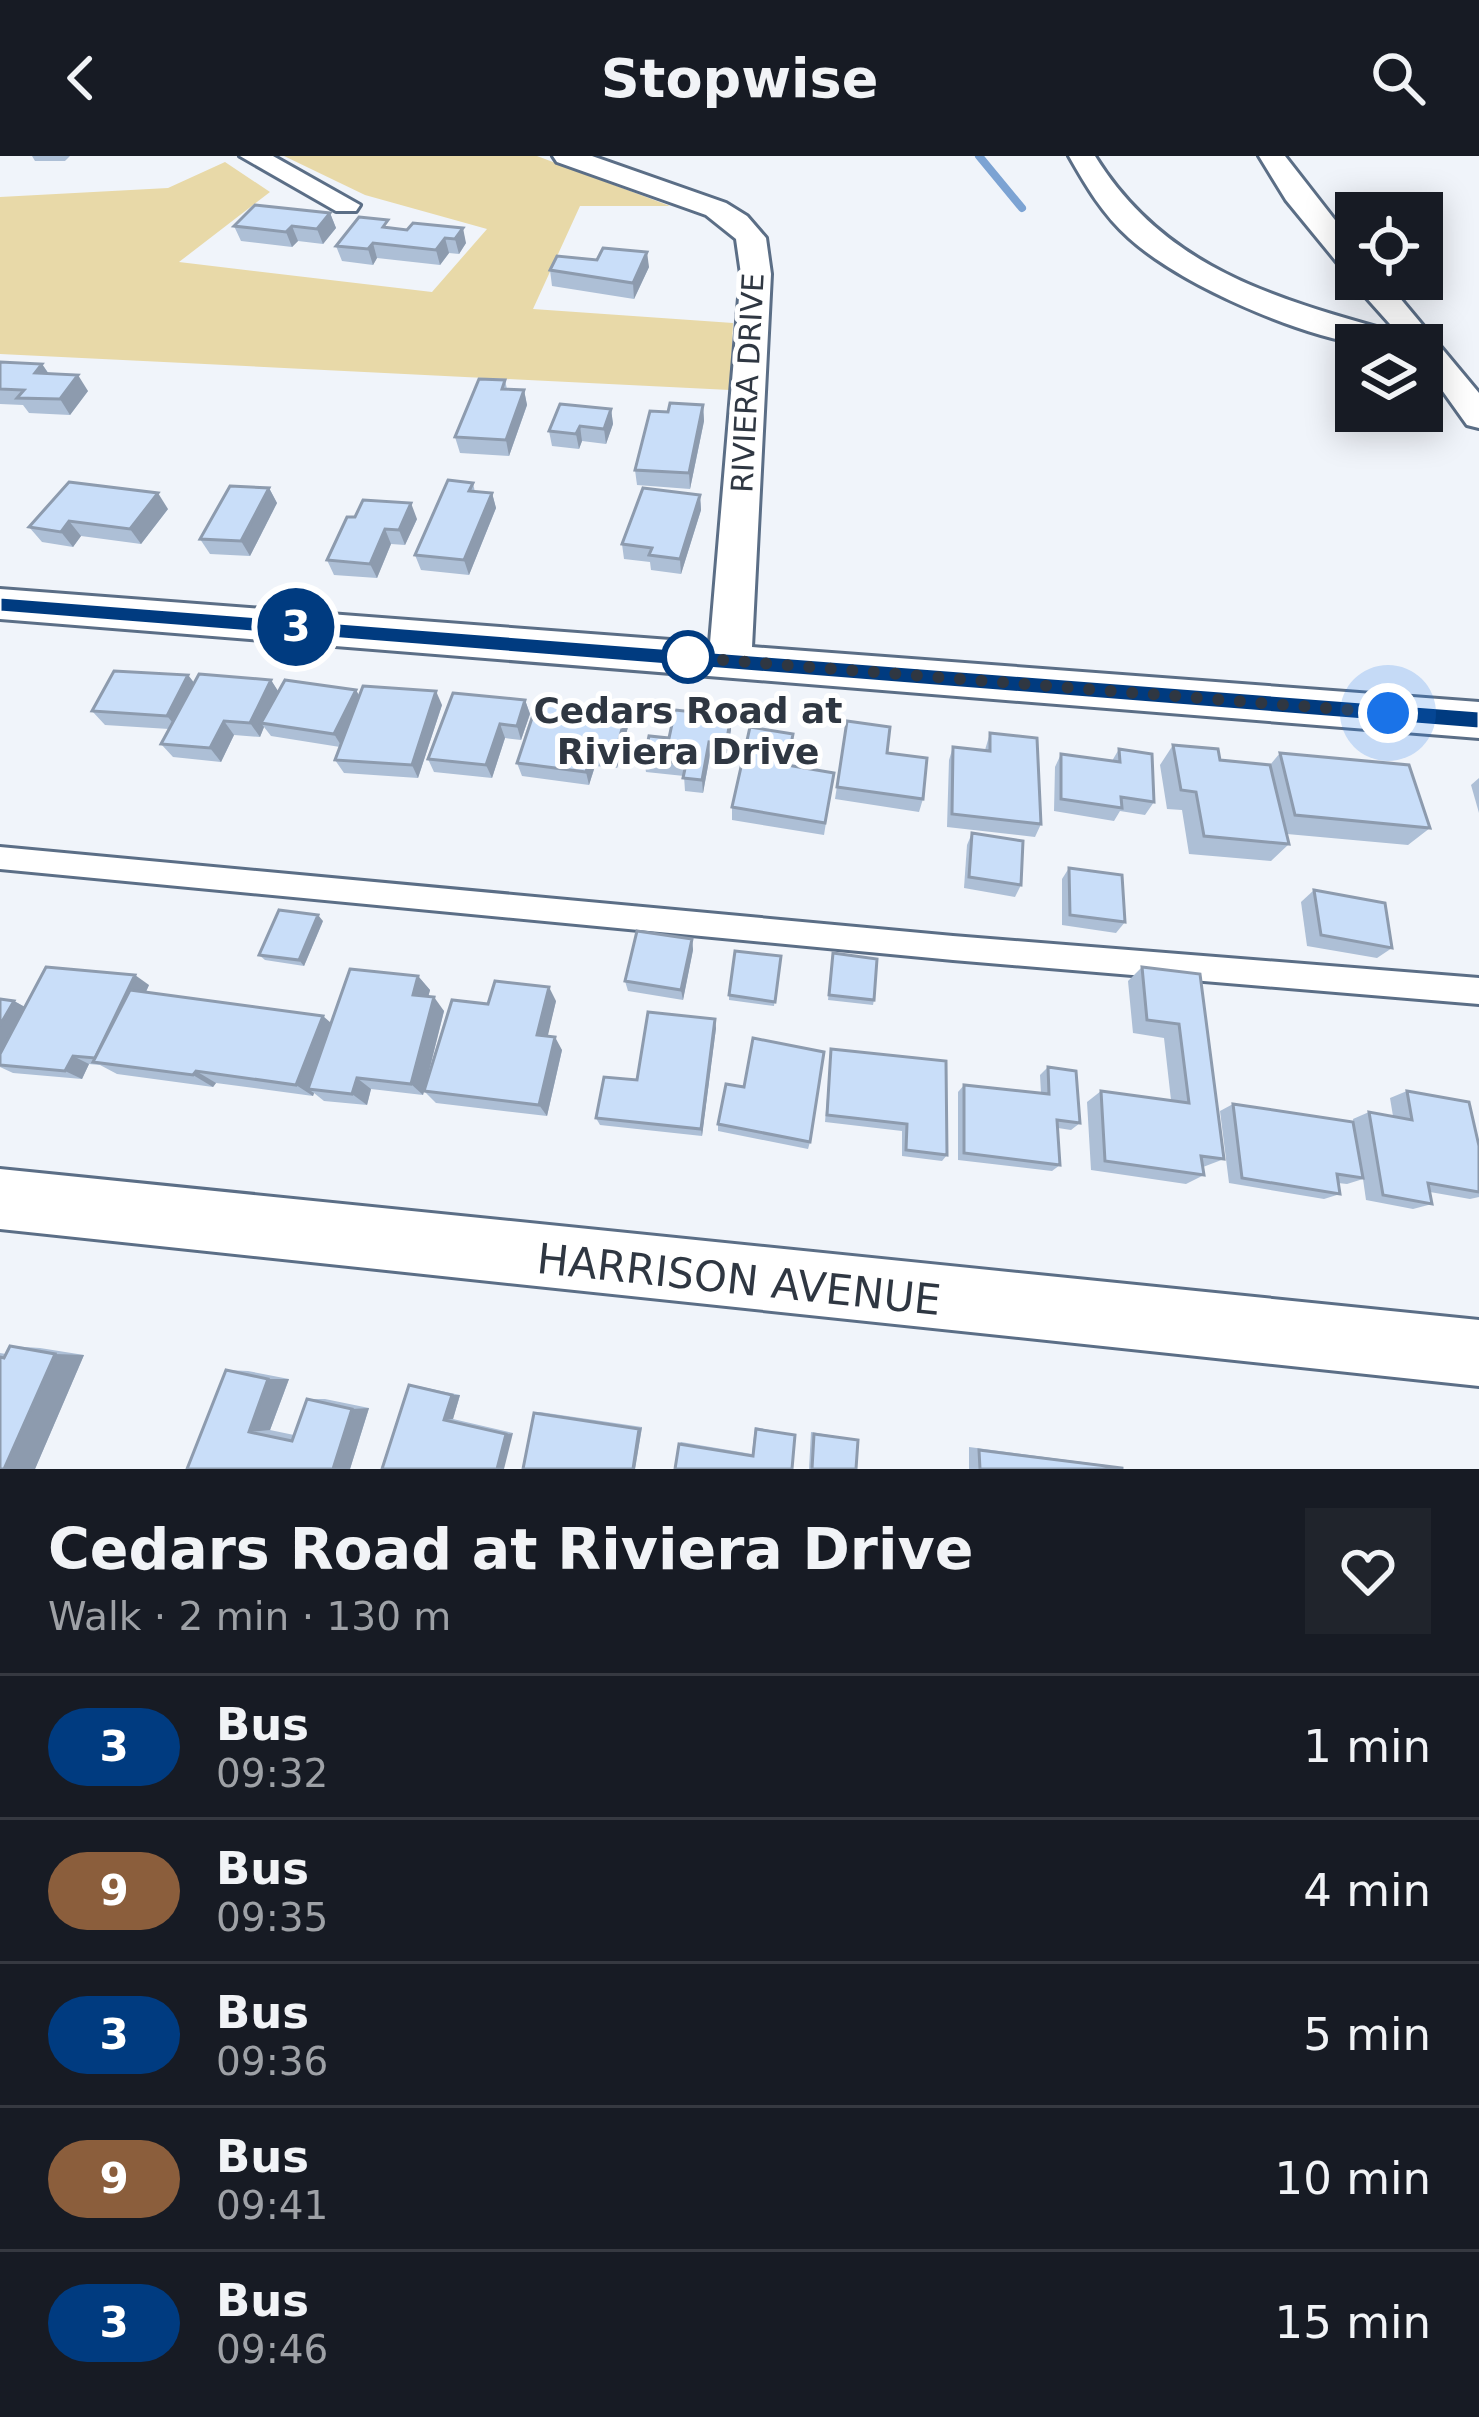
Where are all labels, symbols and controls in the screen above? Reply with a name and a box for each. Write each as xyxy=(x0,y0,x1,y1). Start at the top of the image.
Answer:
icon: back xyxy=(48,45,114,111)
icon: search xyxy=(1365,45,1431,111)
text: Stopwise xyxy=(601,47,878,110)
map controls xyxy=(1335,192,1443,432)
button: locate xyxy=(1335,192,1443,300)
street label: RIVIERA DRIVE xyxy=(724,272,771,494)
button: layers xyxy=(1335,324,1443,432)
line badge: 3 xyxy=(257,588,335,666)
text: 3 xyxy=(281,602,311,651)
marker: Cedars Road at Riviera Drive xyxy=(663,632,713,682)
your location xyxy=(1358,683,1418,743)
place label: Cedars Road at Riviera Drive xyxy=(533,690,843,772)
street label: HARRISON AVENUE xyxy=(535,1234,943,1325)
button: heart xyxy=(1305,1508,1431,1634)
text: Cedars Road at Riviera Drive xyxy=(48,1516,973,1582)
text: Walk · 2 min · 130 m xyxy=(48,1594,451,1639)
text: Bus xyxy=(216,1698,309,1751)
text: 1 min xyxy=(1303,1720,1431,1773)
text: 3 xyxy=(99,1722,129,1771)
text: 09:32 xyxy=(216,1751,328,1796)
text: Bus xyxy=(216,1842,309,1895)
text: 4 min xyxy=(1303,1864,1431,1917)
text: 9 xyxy=(99,1866,129,1915)
text: 09:35 xyxy=(216,1895,328,1940)
text: Bus xyxy=(216,1986,309,2039)
text: 5 min xyxy=(1303,2008,1431,2061)
text: 3 xyxy=(99,2010,129,2059)
text: 09:36 xyxy=(216,2039,328,2084)
text: Bus xyxy=(216,2130,309,2183)
text: 10 min xyxy=(1275,2152,1431,2205)
text: 9 xyxy=(99,2154,129,2203)
text: 09:41 xyxy=(216,2183,328,2228)
text: Bus xyxy=(216,2274,309,2327)
text: 15 min xyxy=(1275,2296,1431,2349)
text: 3 xyxy=(99,2298,129,2347)
text: 09:46 xyxy=(216,2327,328,2372)

